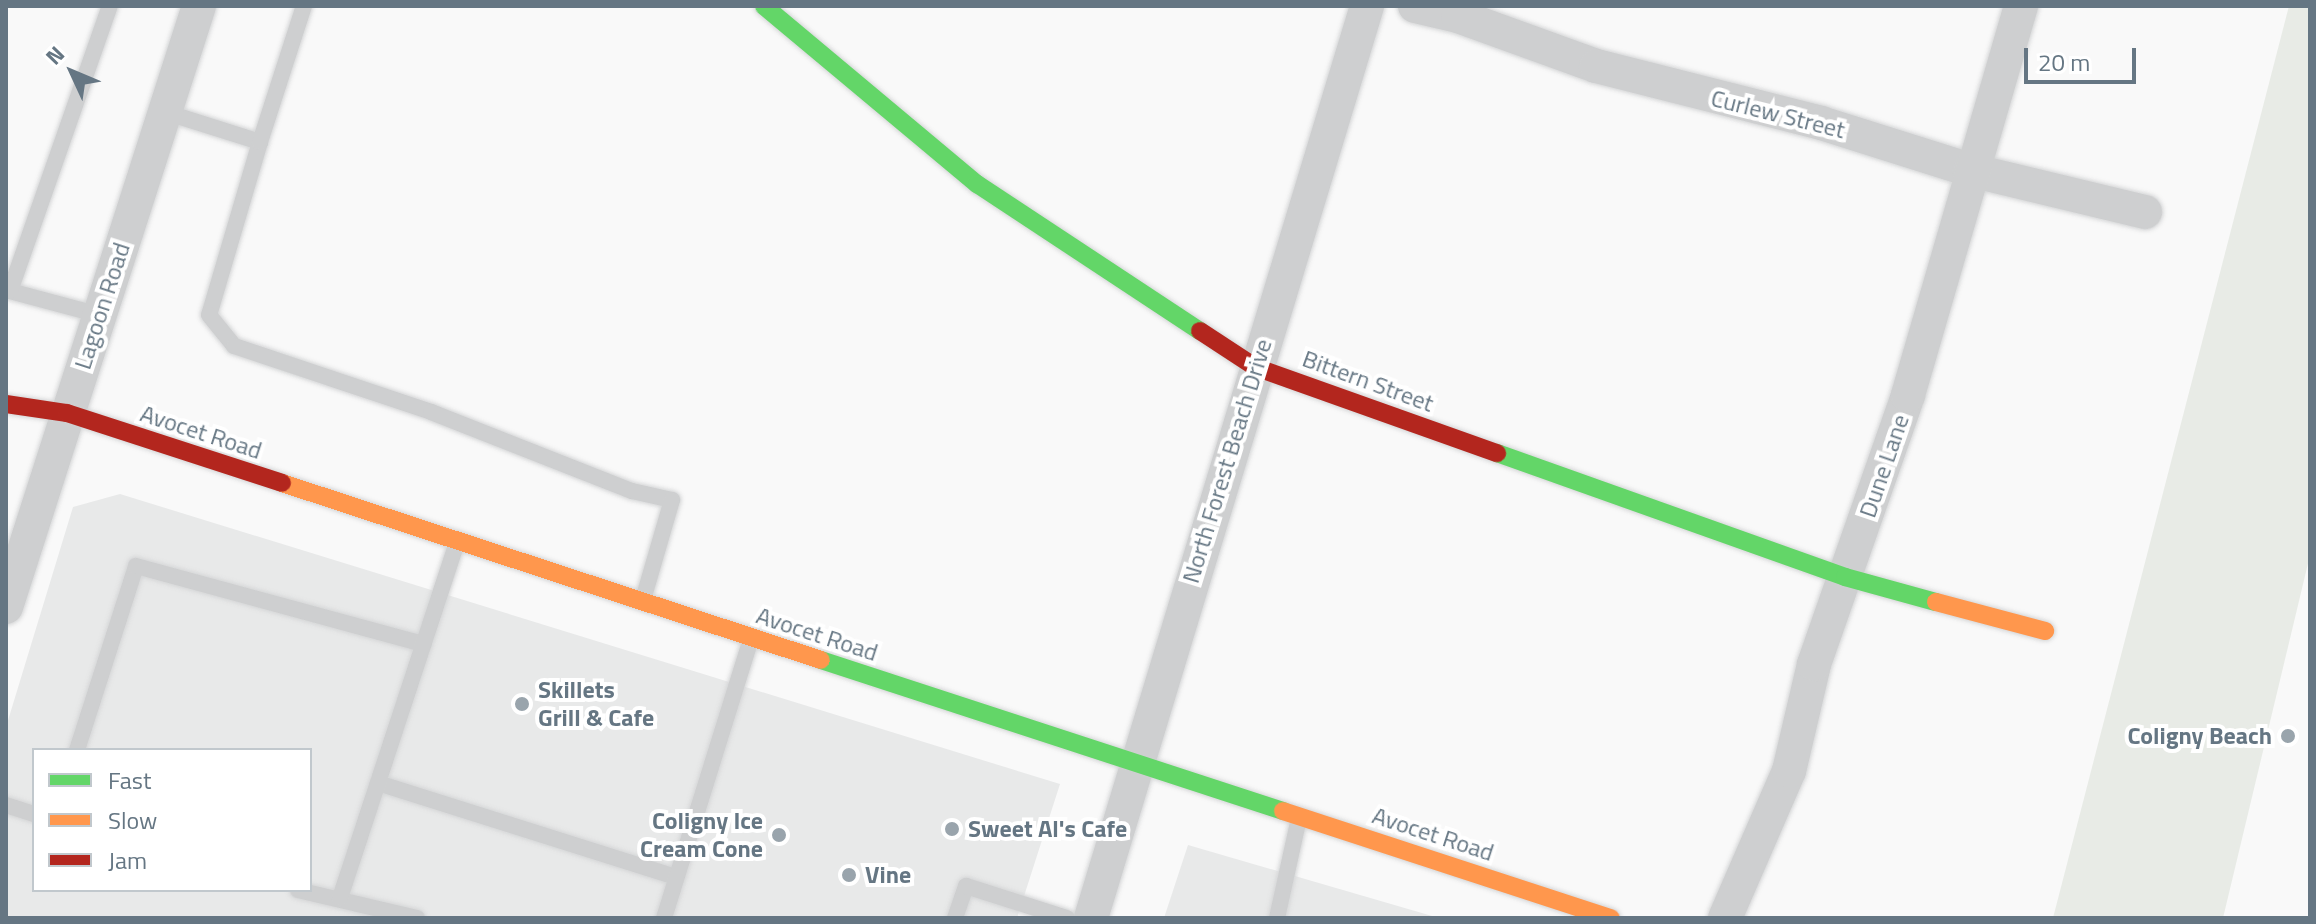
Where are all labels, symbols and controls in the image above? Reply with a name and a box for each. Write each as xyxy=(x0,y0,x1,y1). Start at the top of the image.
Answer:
north arrow xyxy=(32,32,112,112)
scale bar xyxy=(2028,32,2140,82)
text: N xyxy=(37,38,72,73)
text: 20 m xyxy=(2038,44,2090,80)
street label: Curlew Street xyxy=(1708,83,1848,145)
street label: Lagoon Road xyxy=(68,239,136,373)
street label: North Forest Beach Drive xyxy=(1176,336,1278,586)
street label: Bittern Street xyxy=(1299,344,1437,418)
street label: Avocet Road xyxy=(137,399,265,465)
street label: Dune Lane xyxy=(1853,411,1915,521)
street label: Avocet Road xyxy=(753,601,881,667)
place label: Skillets Grill & Cafe xyxy=(538,676,654,732)
marker: Skillets Grill & Cafe xyxy=(513,695,531,713)
place label: Coligny Beach xyxy=(2127,722,2272,750)
marker: Coligny Beach xyxy=(2279,727,2297,745)
legend xyxy=(32,748,312,892)
text: Fast xyxy=(108,762,151,798)
street label: Avocet Road xyxy=(1369,801,1497,867)
text: Slow xyxy=(108,802,157,838)
place label: Coligny Ice Cream Cone xyxy=(640,807,763,863)
place label: Sweet Al's Cafe xyxy=(968,815,1127,843)
marker: Sweet Al's Cafe xyxy=(943,820,961,838)
marker: Coligny Ice Cream Cone xyxy=(770,826,788,844)
text: Jam xyxy=(108,842,147,878)
place label: Vine xyxy=(865,861,911,889)
marker: Vine xyxy=(840,866,858,884)

